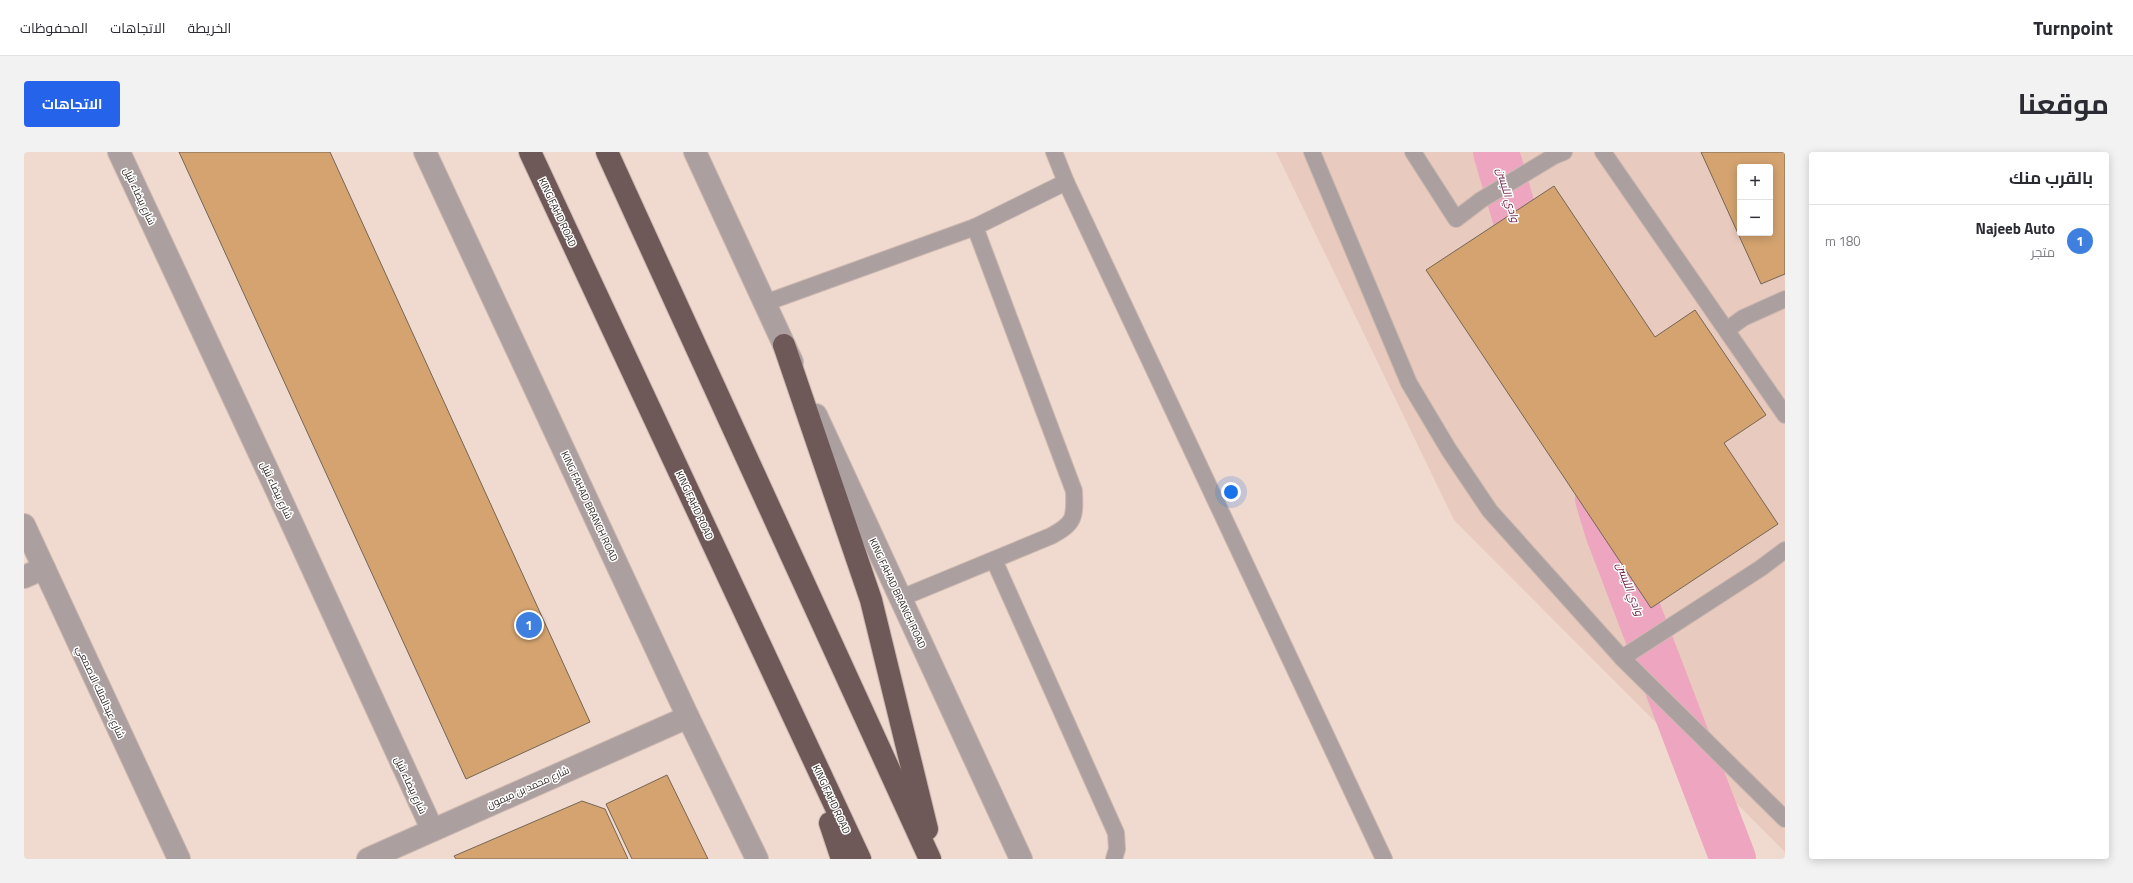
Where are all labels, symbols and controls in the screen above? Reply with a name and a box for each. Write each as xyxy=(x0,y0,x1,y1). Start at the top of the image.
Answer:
text: Turnpoint xyxy=(2033,13,2113,42)
text: المحفوظات xyxy=(20,17,88,38)
text: الاتجاهات xyxy=(110,17,166,38)
text: الخريطة xyxy=(188,17,231,38)
button: الاتجاهات xyxy=(24,81,120,127)
text: موقعنا xyxy=(2018,82,2109,125)
map controls xyxy=(1737,164,1773,236)
button: + xyxy=(1737,164,1773,200)
street label: شارع بيضاء نثيل xyxy=(120,165,159,227)
text: بالقرب منك xyxy=(2009,165,2093,191)
water label: وادي الليسن xyxy=(1492,166,1524,225)
street label: KING FAHD ROAD xyxy=(535,175,580,249)
button: − xyxy=(1737,200,1773,236)
text: Najeeb Auto xyxy=(1976,217,2055,240)
text: 180 m xyxy=(1825,231,1861,251)
text: 1 xyxy=(2076,231,2084,251)
text: متجر xyxy=(2031,242,2055,262)
street label: KING FAHAD BRANCH ROAD xyxy=(557,449,622,564)
street label: شارع بيضاء نثيل xyxy=(257,459,296,521)
street label: KING FAHD ROAD xyxy=(672,468,717,542)
your location xyxy=(1221,482,1241,502)
street label: KING FAHAD BRANCH ROAD xyxy=(865,536,930,651)
water label: وادي الليسن xyxy=(1612,560,1648,619)
pin: 1 xyxy=(516,610,542,640)
street label: شارع عبدالملك الاصمعي xyxy=(72,643,129,741)
street label: شارع بيضاء نثيل xyxy=(391,754,430,816)
street label: KING FAHD ROAD xyxy=(809,762,854,836)
street label: شارع محمد بن ميمون xyxy=(485,763,572,812)

